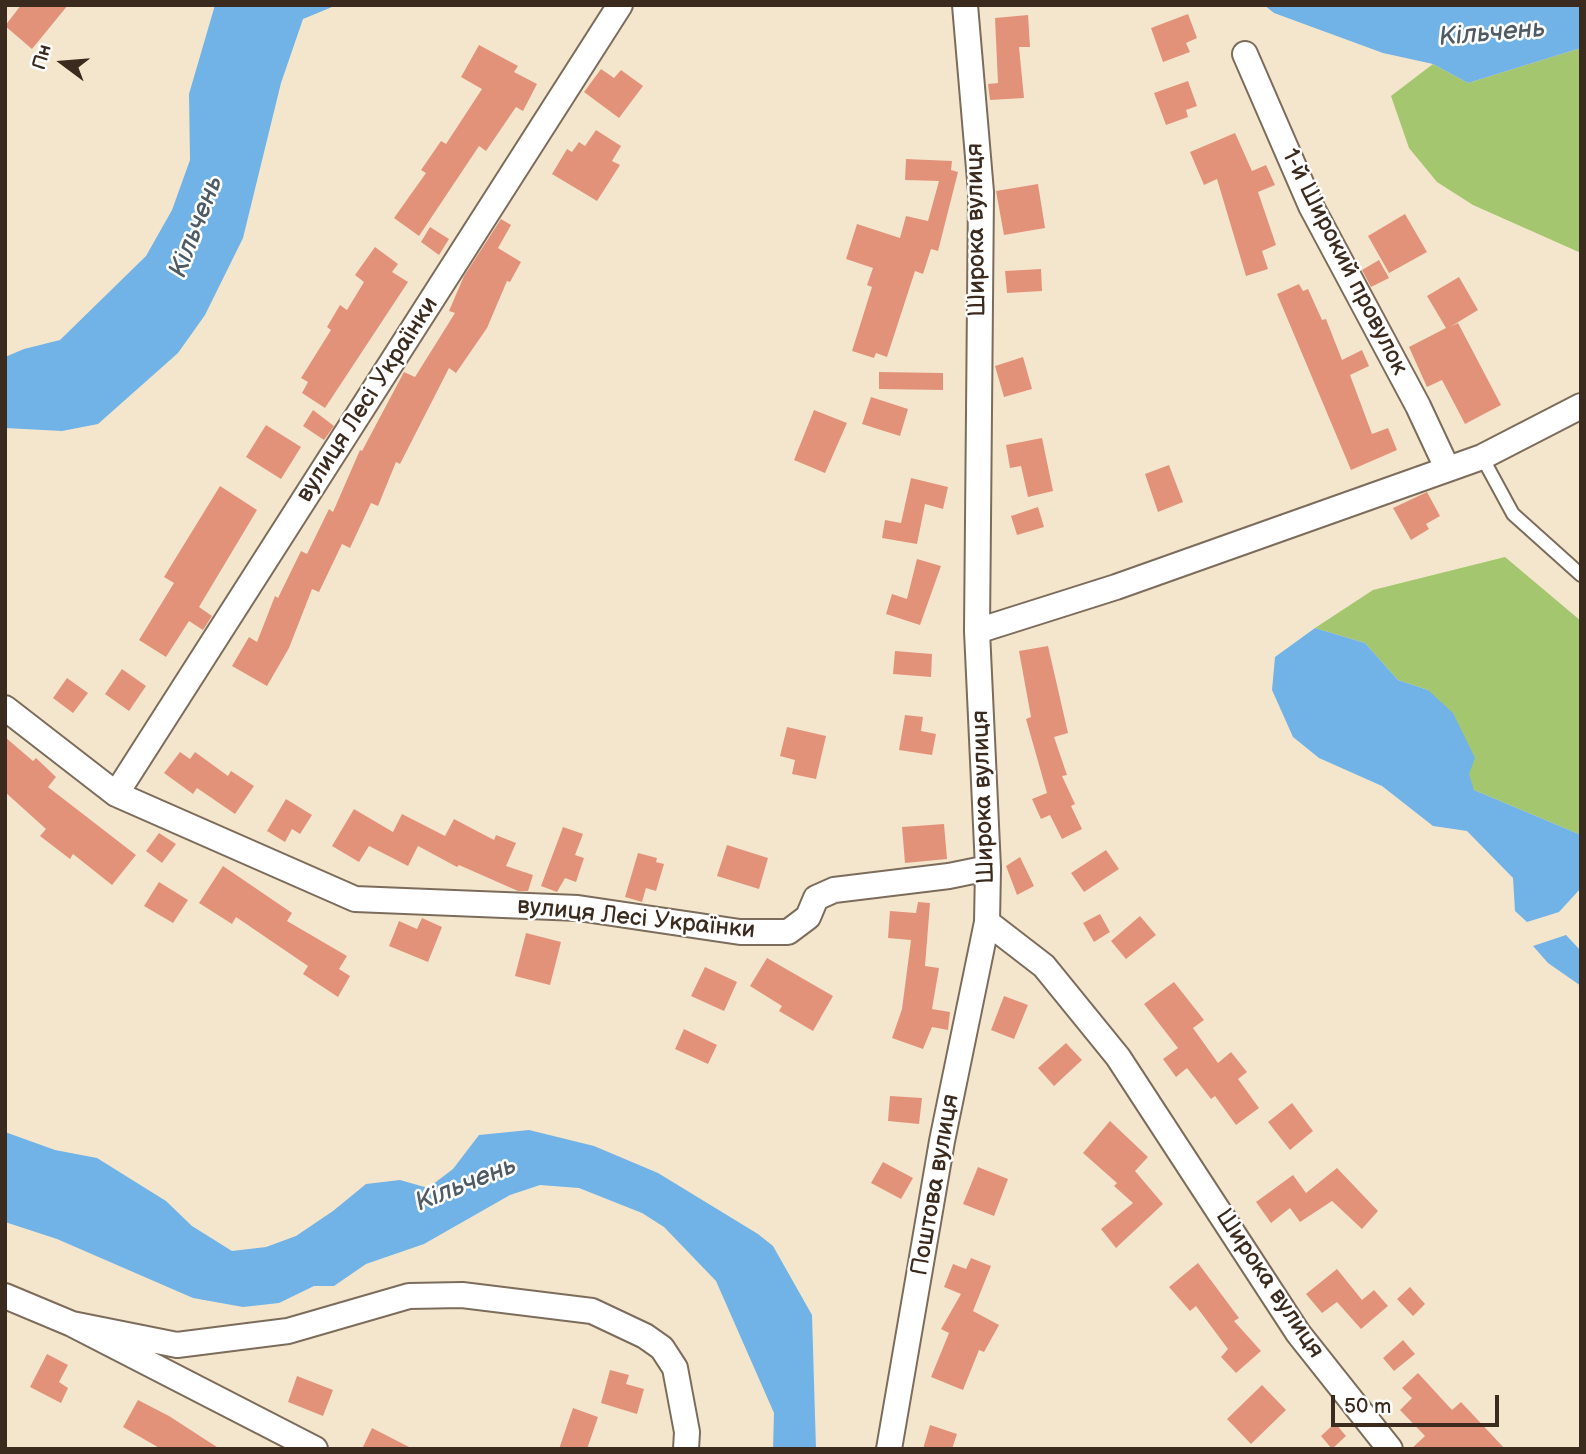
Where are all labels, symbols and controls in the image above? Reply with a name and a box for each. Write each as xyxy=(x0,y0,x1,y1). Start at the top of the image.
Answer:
water label: Кільчень xyxy=(1438,14,1546,54)
north arrow xyxy=(28,28,98,98)
text: Пн xyxy=(28,42,57,72)
street label: Широка вулиця xyxy=(961,143,993,317)
street label: 1-й Широкий провулок xyxy=(1274,144,1414,380)
water label: Кільчень xyxy=(163,172,231,282)
street label: вулиця Лесі Українки xyxy=(291,292,445,508)
street label: Широка вулиця xyxy=(967,710,1001,884)
street label: вулиця Лесі Українки xyxy=(516,892,756,946)
street label: Поштова вулиця xyxy=(906,1092,966,1278)
water label: Кільчень xyxy=(411,1151,521,1219)
street label: Широка вулиця xyxy=(1208,1204,1330,1364)
scale bar xyxy=(1334,1380,1502,1424)
text: 50 m xyxy=(1344,1394,1391,1419)

